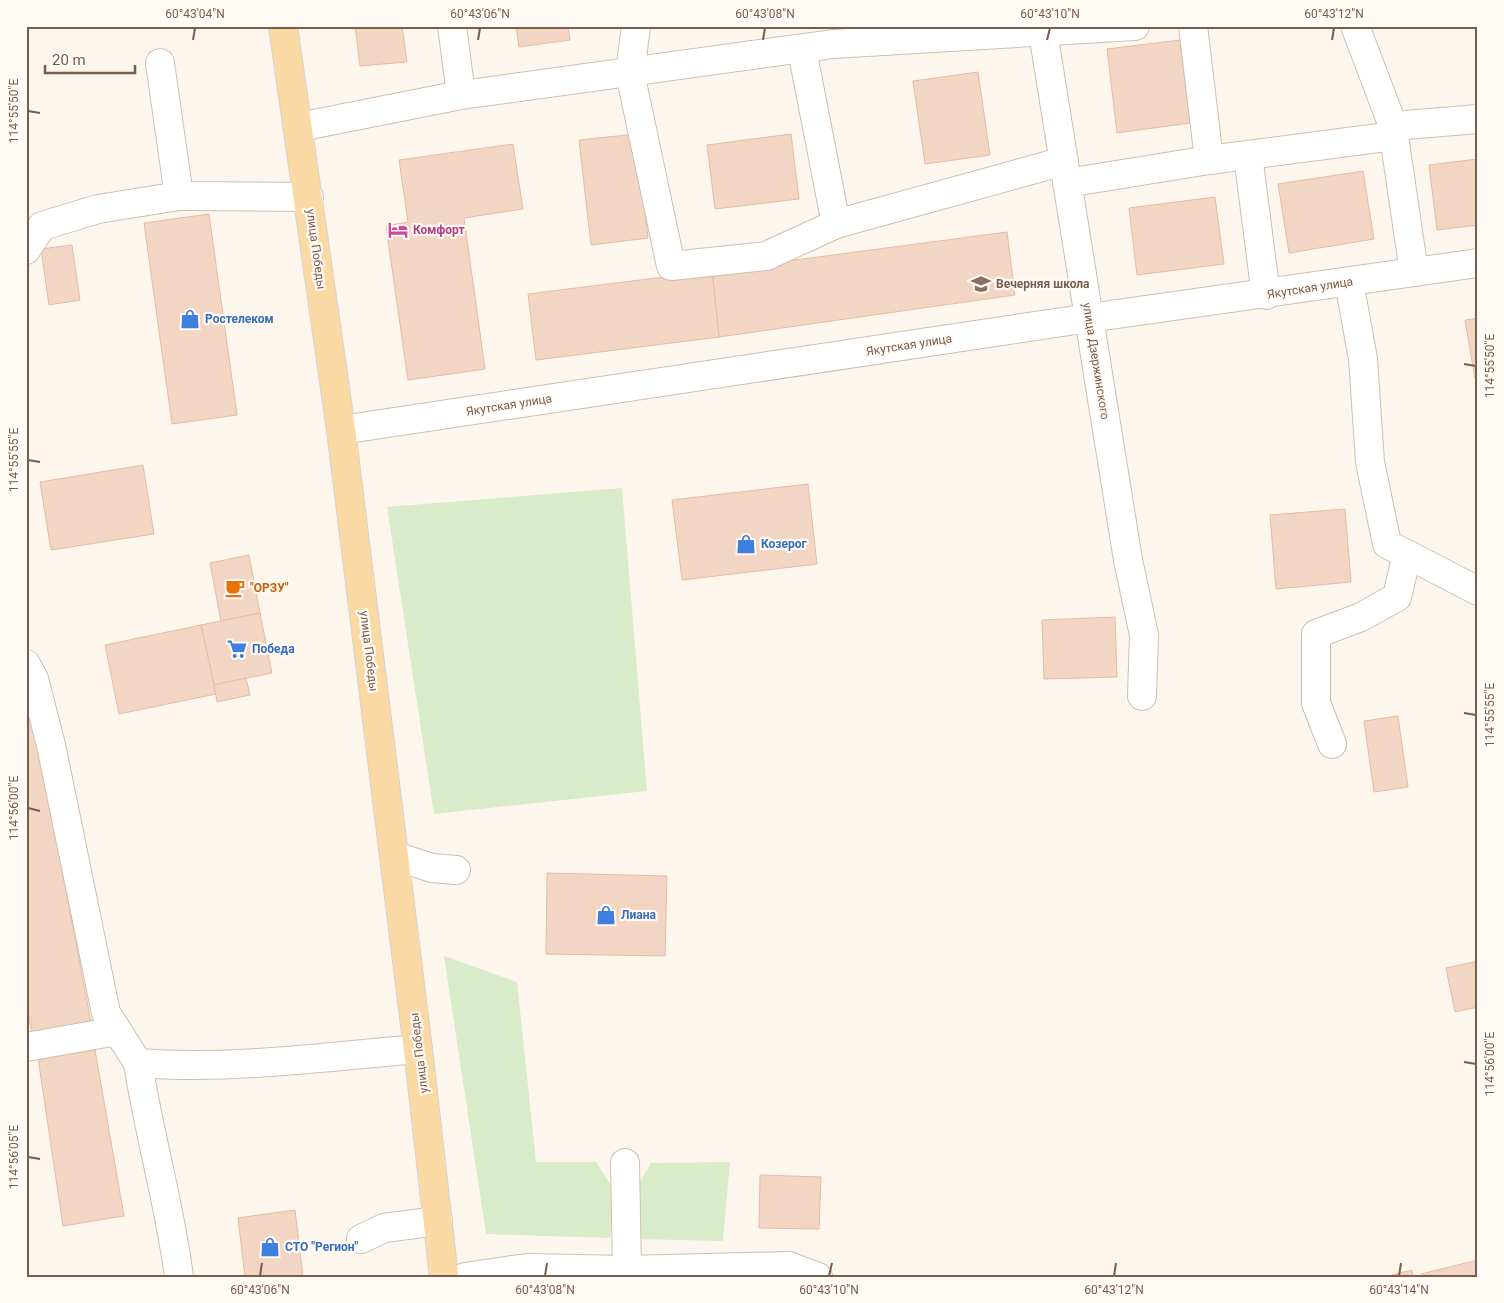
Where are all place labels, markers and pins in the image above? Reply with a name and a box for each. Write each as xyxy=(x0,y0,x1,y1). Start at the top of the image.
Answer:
hotel icon: Комфорт xyxy=(387,219,409,241)
place label: Комфорт xyxy=(413,223,465,237)
school or university icon: Вечерняя школа xyxy=(970,273,992,295)
place label: Вечерняя школа xyxy=(996,277,1090,291)
shop icon: Ростелеком xyxy=(179,308,201,330)
place label: Ростелеком xyxy=(205,312,274,326)
shop icon: Козерог xyxy=(735,533,757,555)
place label: Козерог xyxy=(761,537,807,551)
cafe icon: "ОРЗУ" xyxy=(224,577,246,599)
place label: "ОРЗУ" xyxy=(250,581,289,595)
supermarket icon: Победа xyxy=(226,638,248,660)
place label: Победа xyxy=(252,642,295,656)
shop icon: Лиана xyxy=(595,904,617,926)
place label: Лиана xyxy=(621,908,656,922)
shop icon: СТО "Регион" xyxy=(259,1236,281,1258)
place label: СТО "Регион" xyxy=(285,1240,359,1254)

